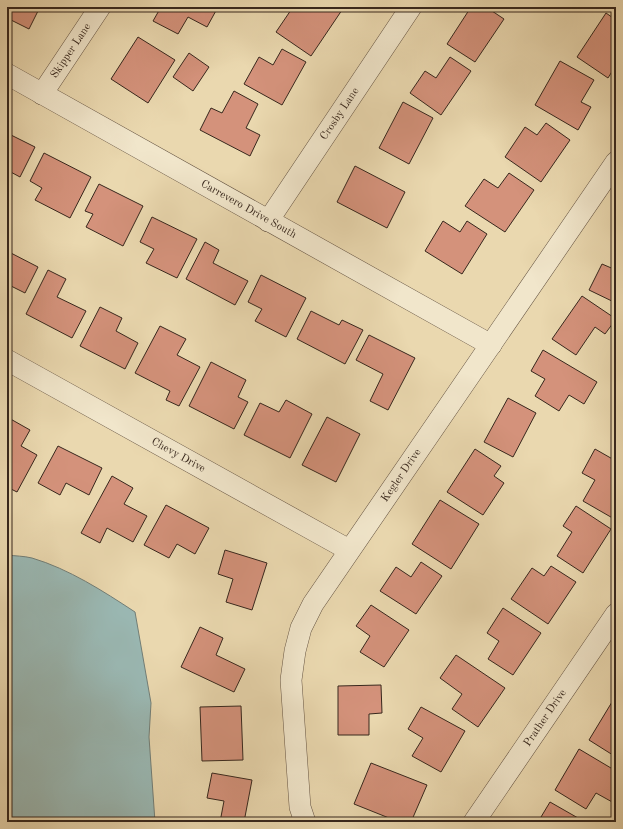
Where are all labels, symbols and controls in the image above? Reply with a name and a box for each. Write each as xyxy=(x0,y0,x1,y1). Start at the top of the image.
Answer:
street label: Skipper Lane xyxy=(49,21,93,80)
street label: Crosby Lane xyxy=(318,86,361,142)
street label: Carrevero Drive South xyxy=(199,178,298,241)
street label: Chevy Drive xyxy=(150,436,207,474)
street label: Kegler Drive xyxy=(379,447,423,504)
street label: Prather Drive xyxy=(522,687,568,748)

